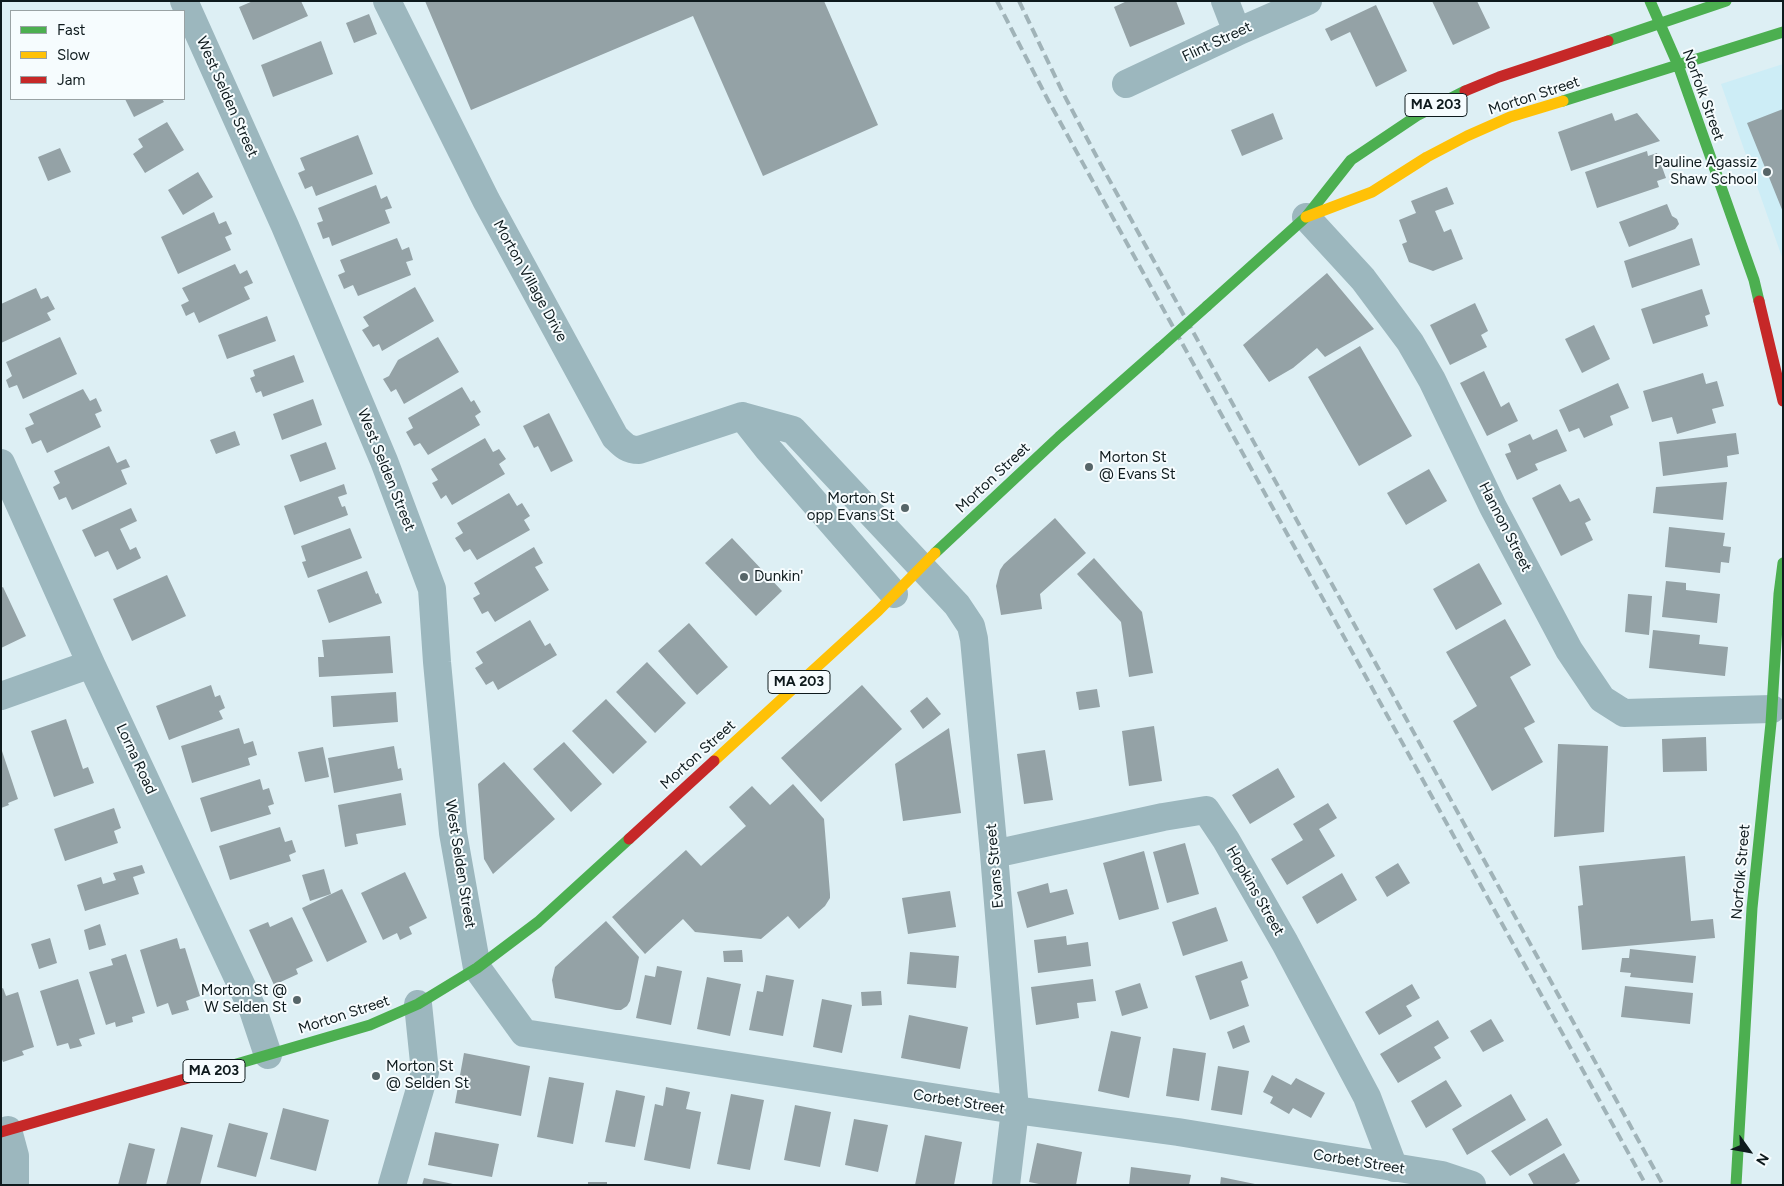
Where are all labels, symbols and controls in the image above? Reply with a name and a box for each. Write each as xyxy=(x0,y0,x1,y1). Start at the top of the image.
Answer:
legend xyxy=(10,10,185,100)
street label: Flint Street xyxy=(1179,18,1255,66)
text: Fast xyxy=(57,21,85,39)
street label: West Selden Street xyxy=(192,34,262,160)
text: Slow xyxy=(57,46,90,64)
street label: Norfolk Street xyxy=(1678,47,1728,143)
text: Jam xyxy=(57,71,85,89)
street label: Morton Street xyxy=(1486,73,1582,119)
road number: MA 203 xyxy=(1405,94,1467,116)
place label: Pauline Agassiz Shaw School xyxy=(1654,154,1757,189)
marker: Pauline Agassiz Shaw School xyxy=(1761,166,1773,178)
street label: Morton Village Drive xyxy=(489,217,571,345)
street label: West Selden Street xyxy=(353,406,419,534)
street label: Morton Street xyxy=(952,439,1034,517)
place label: Morton St @ Evans St xyxy=(1099,449,1176,484)
marker: Morton St @ Evans St xyxy=(1083,461,1095,473)
street label: Hannon Street xyxy=(1475,479,1535,575)
place label: Morton St opp Evans St xyxy=(807,490,895,525)
marker: Morton St opp Evans St xyxy=(899,502,911,514)
place label: Dunkin' xyxy=(754,568,803,586)
marker: Dunkin' xyxy=(738,571,750,583)
road number: MA 203 xyxy=(768,670,830,694)
street label: Morton Street xyxy=(657,717,739,793)
street label: Lorna Road xyxy=(112,721,160,797)
street label: West Selden Street xyxy=(441,798,479,930)
street label: Evans Street xyxy=(982,823,1008,909)
street label: Norfolk Street xyxy=(1728,823,1754,921)
street label: Hopkins Street xyxy=(1222,843,1288,939)
place label: Morton St @ W Selden St xyxy=(201,982,287,1017)
street label: Morton Street xyxy=(296,992,392,1038)
marker: Morton St @ W Selden St xyxy=(291,994,303,1006)
place label: Morton St @ Selden St xyxy=(386,1058,469,1093)
road number: MA 203 xyxy=(183,1060,245,1082)
marker: Morton St @ Selden St xyxy=(370,1070,382,1082)
street label: Corbet Street xyxy=(912,1086,1006,1118)
north arrow xyxy=(1724,1126,1774,1176)
street label: Corbet Street xyxy=(1312,1146,1406,1178)
text: N xyxy=(1752,1150,1772,1168)

